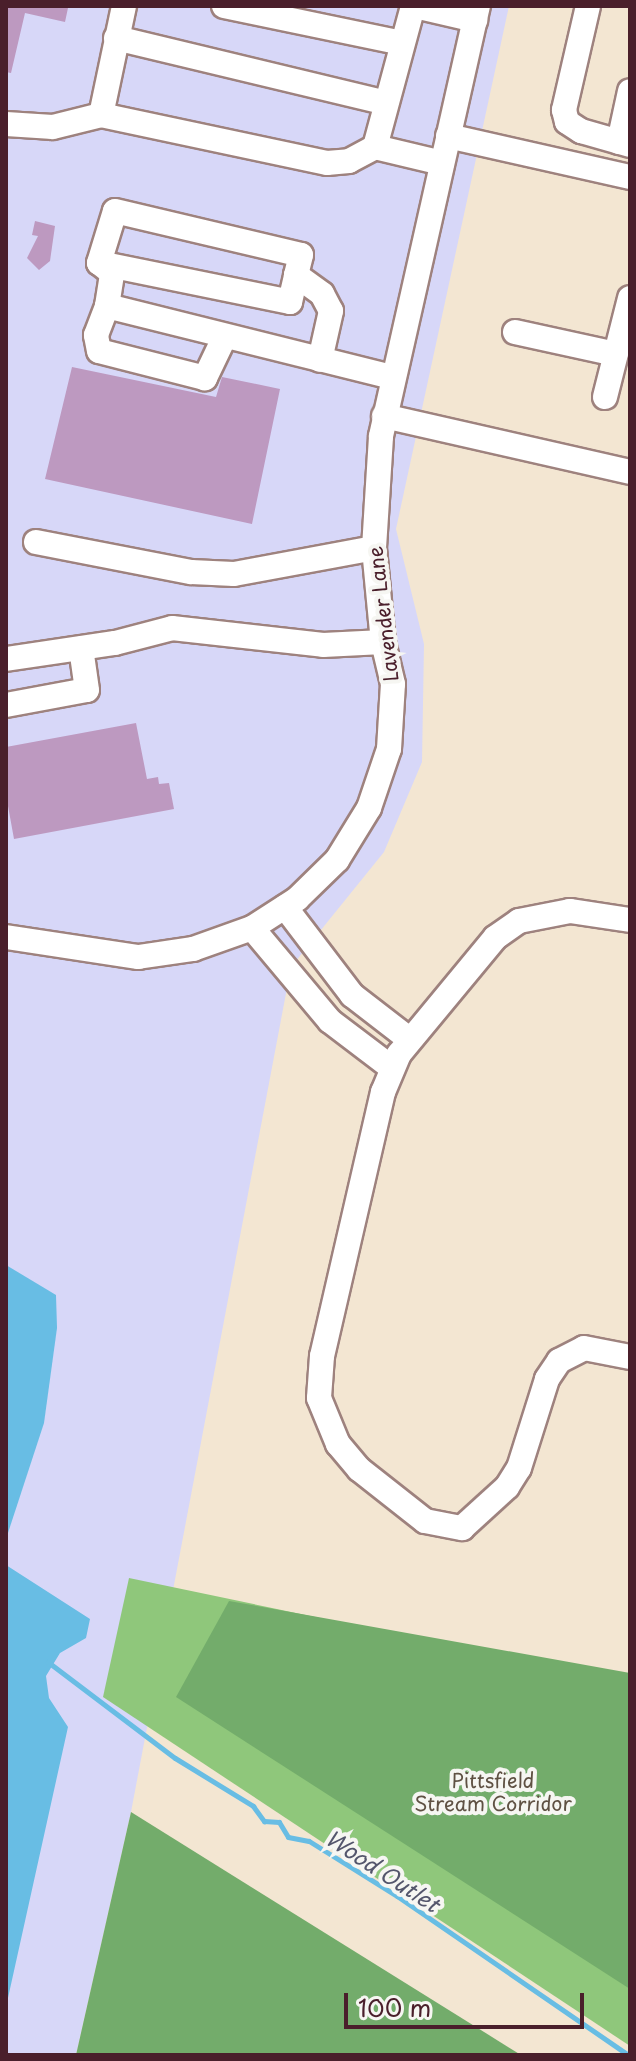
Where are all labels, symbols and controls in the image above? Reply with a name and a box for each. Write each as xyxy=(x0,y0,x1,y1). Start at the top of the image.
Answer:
street label: Lavender Lane xyxy=(363,544,403,684)
park label: Pittsfield Stream Corridor xyxy=(414,1769,572,1816)
water label: Wood Outlet xyxy=(321,1823,445,1917)
scale bar xyxy=(348,1977,588,2027)
text: 100 m xyxy=(358,1989,431,2025)

